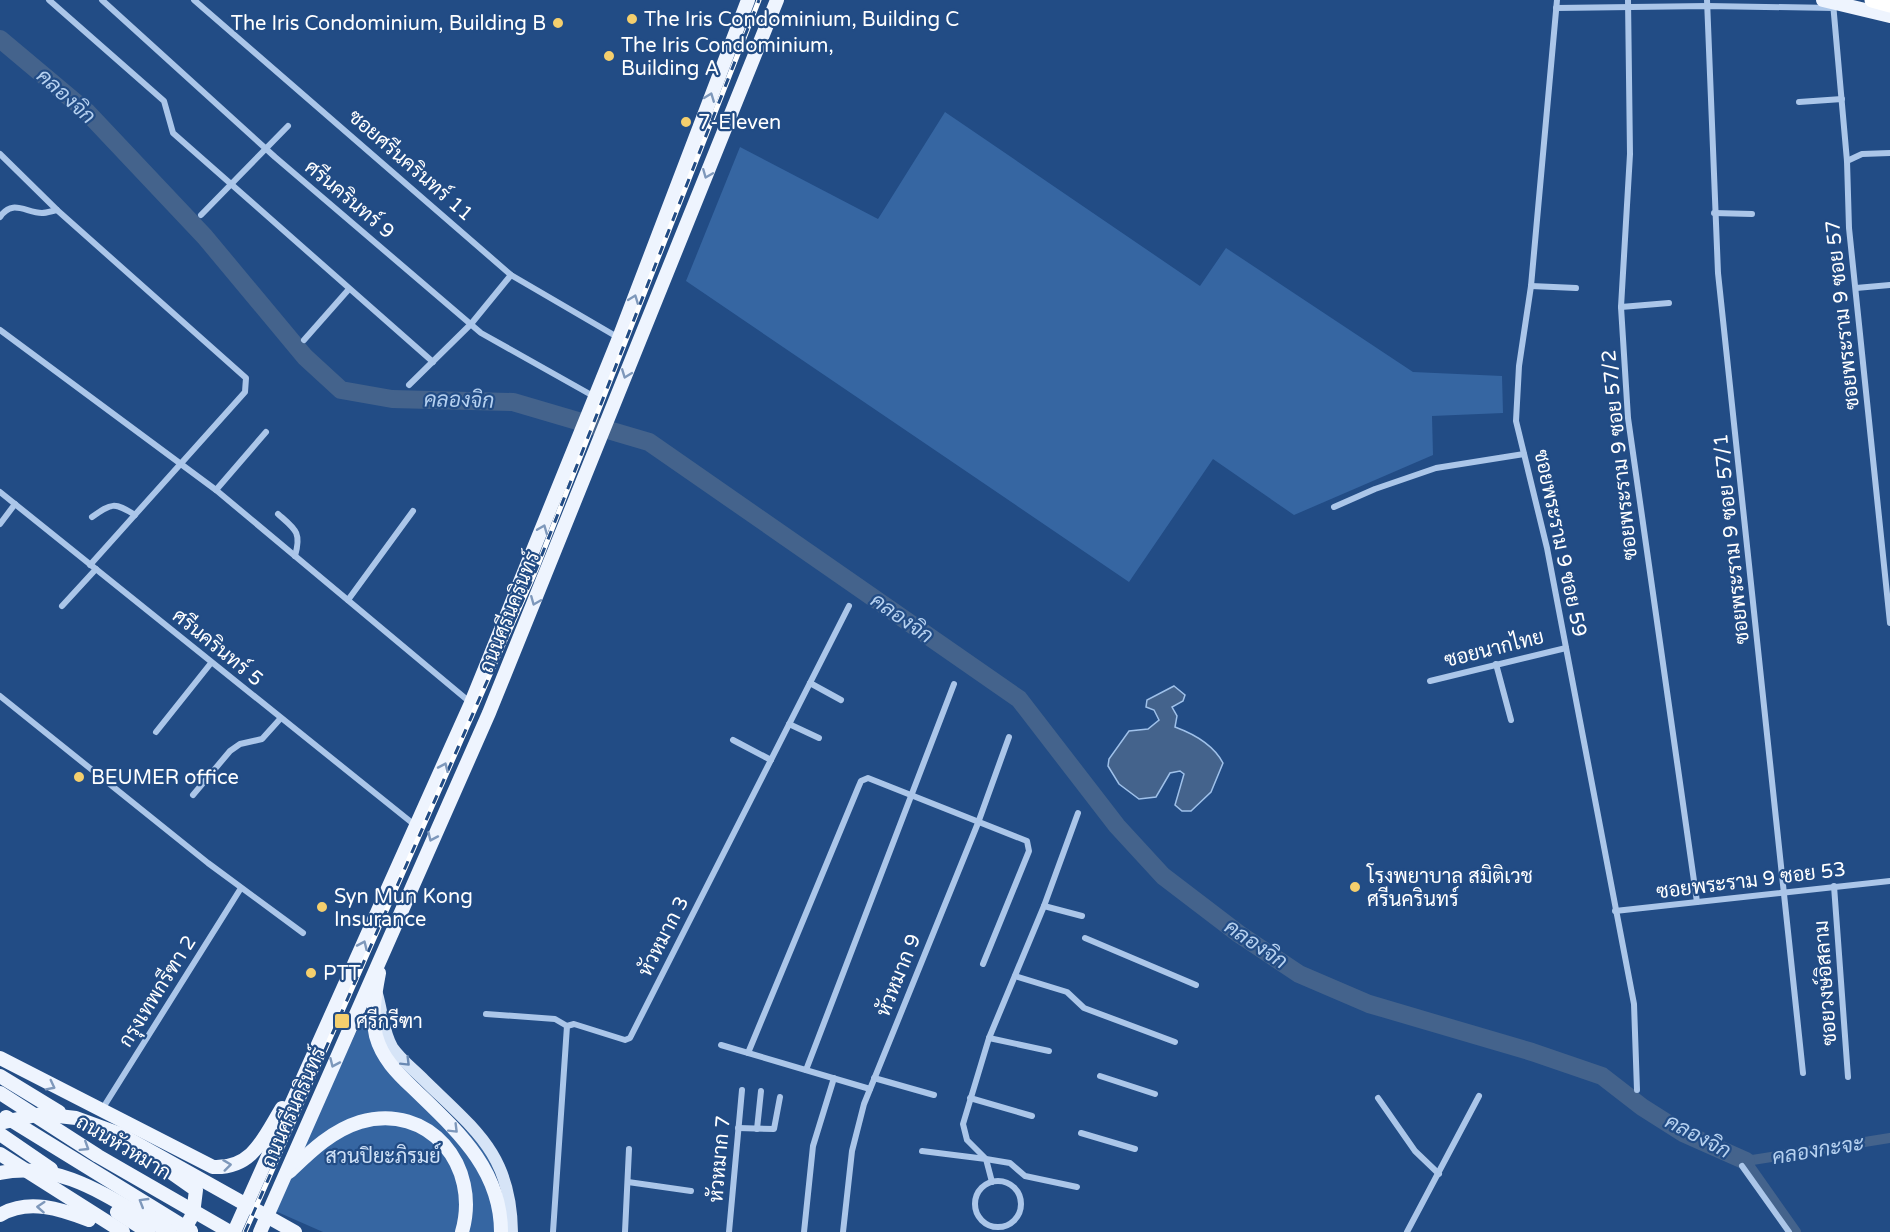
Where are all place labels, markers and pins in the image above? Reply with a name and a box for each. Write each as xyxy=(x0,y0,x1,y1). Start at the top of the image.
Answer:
place label: The Iris Condominium, Building C xyxy=(644,8,959,32)
place label: The Iris Condominium, Building B xyxy=(231,12,546,36)
marker: The Iris Condominium, Building C xyxy=(625,12,639,26)
marker: The Iris Condominium, Building B xyxy=(551,16,565,30)
place label: The Iris Condominium, Building A xyxy=(621,34,834,81)
marker: The Iris Condominium, Building A xyxy=(602,49,616,63)
place label: 7-Eleven xyxy=(698,111,781,135)
marker: 7-Eleven xyxy=(679,115,693,129)
place label: BEUMER office xyxy=(91,766,239,790)
marker: BEUMER office xyxy=(72,770,86,784)
place label: โรงพยาบาล สมิติเวช ศรีนครินทร์ xyxy=(1366,863,1533,912)
marker: โรงพยาบาล สมิติเวช ศรีนครินทร์ xyxy=(1348,880,1362,894)
place label: Syn Mun Kong Insurance xyxy=(334,885,473,932)
marker: Syn Mun Kong Insurance xyxy=(315,900,329,914)
place label: PTT xyxy=(323,962,361,986)
marker: PTT xyxy=(304,966,318,980)
place label: ศรีกรีฑา xyxy=(356,1008,423,1034)
marker: ศรีกรีฑา xyxy=(333,1012,351,1030)

